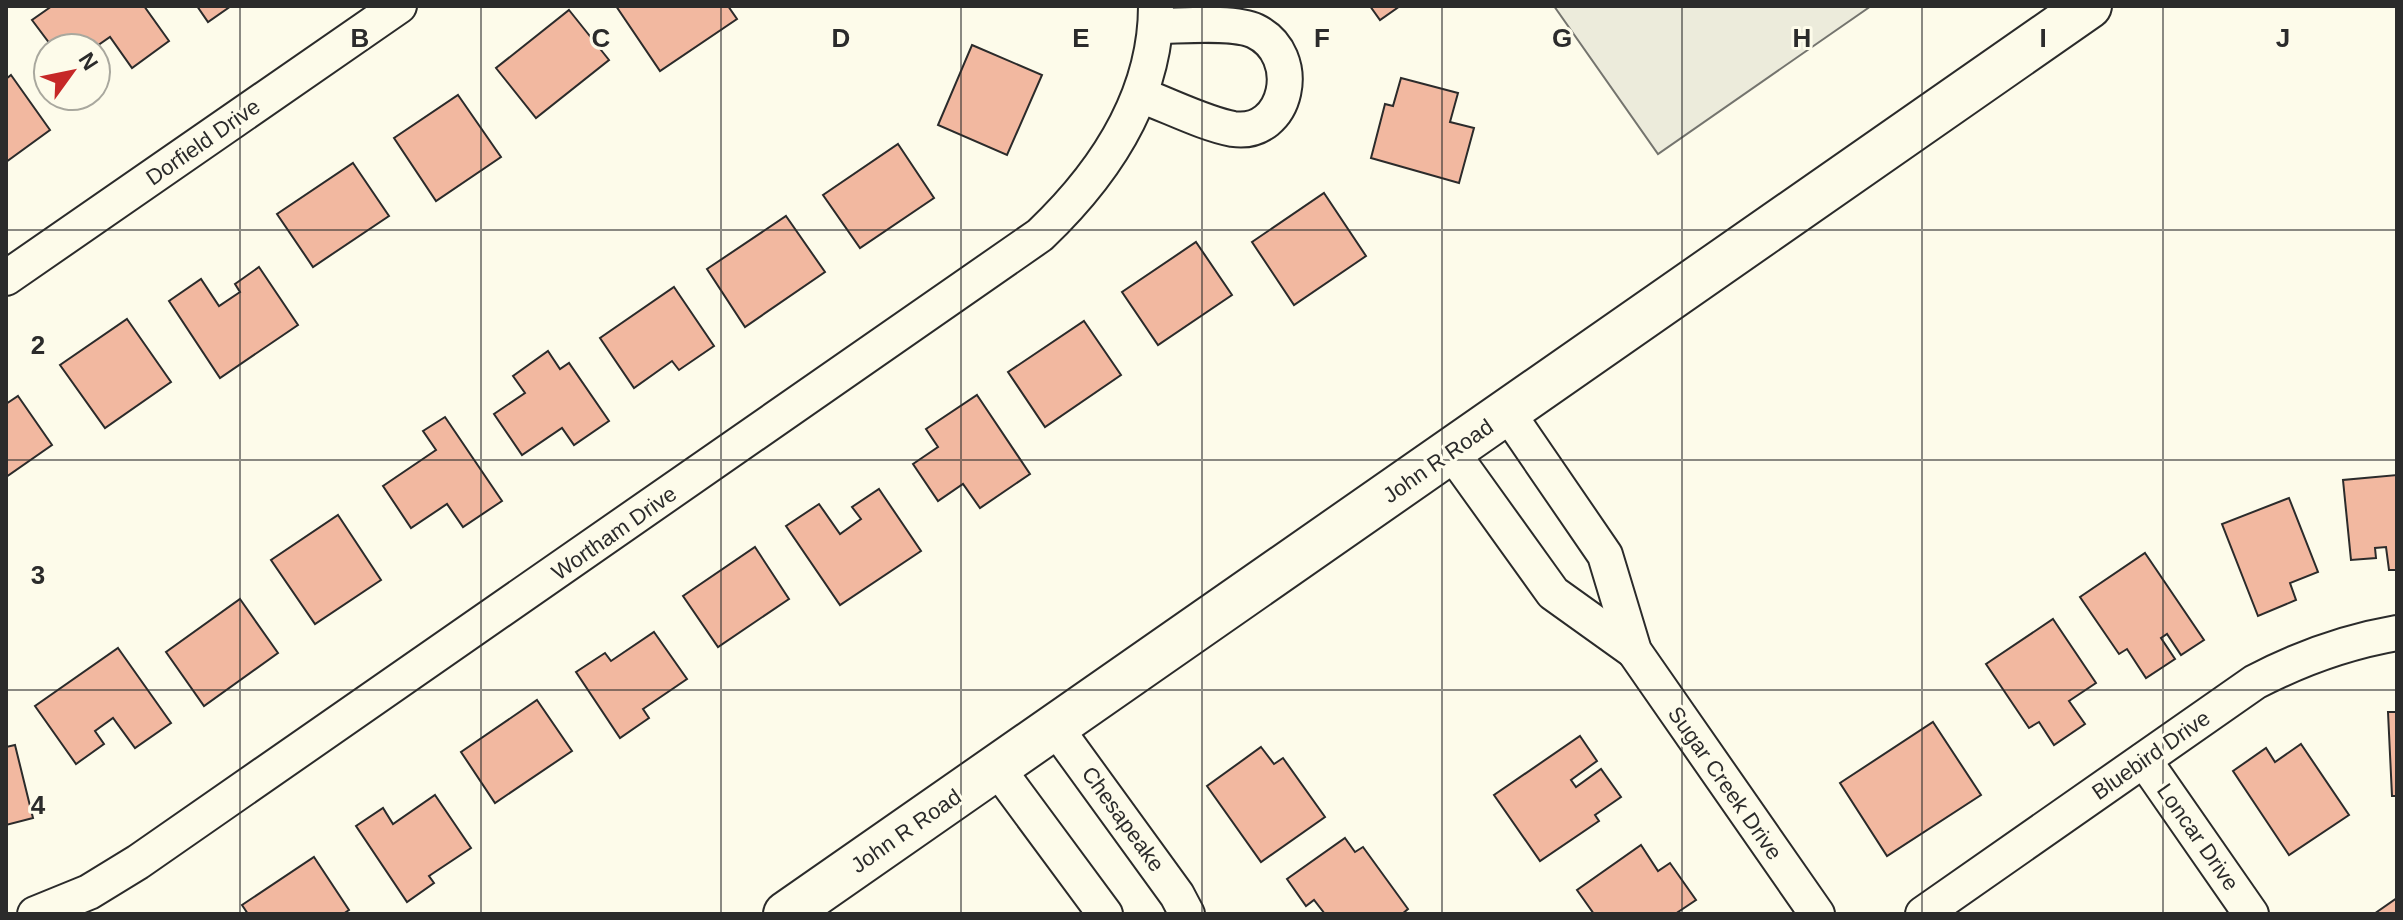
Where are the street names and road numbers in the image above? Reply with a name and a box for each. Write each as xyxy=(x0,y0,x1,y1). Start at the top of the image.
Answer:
street label: Dorfield Drive xyxy=(141,94,265,190)
street label: John R Road xyxy=(1378,414,1498,508)
street label: Wortham Drive xyxy=(547,481,681,585)
street label: Sugar Creek Drive xyxy=(1663,702,1787,864)
street label: Bluebird Drive xyxy=(2087,705,2215,805)
street label: Chesapeake xyxy=(1077,762,1169,876)
street label: Loncar Drive xyxy=(2152,779,2244,895)
street label: John R Road xyxy=(846,784,966,878)

